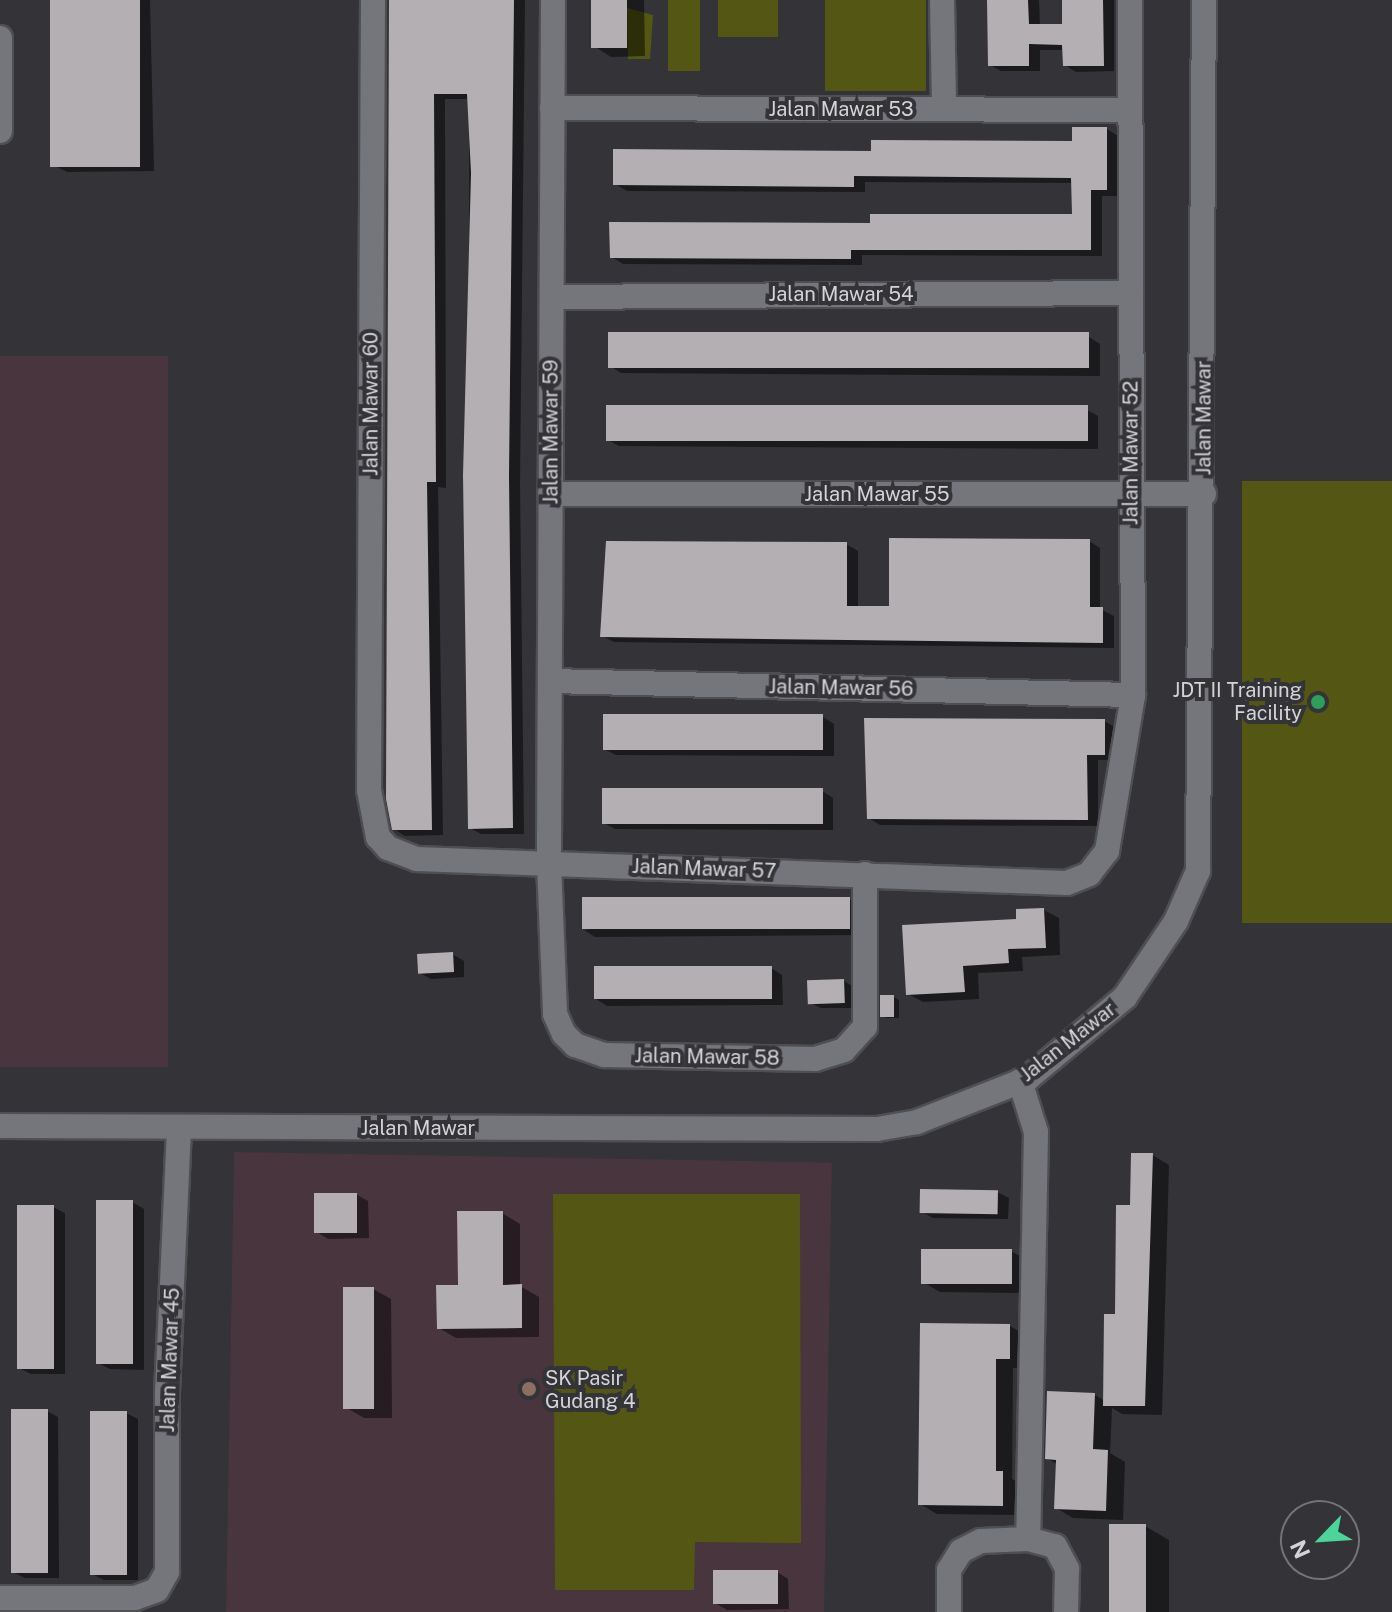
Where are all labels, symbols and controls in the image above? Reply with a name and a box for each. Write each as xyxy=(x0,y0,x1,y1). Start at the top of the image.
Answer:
street label: Jalan Mawar 53 xyxy=(768,97,914,121)
street label: Jalan Mawar 54 xyxy=(768,282,914,306)
street label: Jalan Mawar 60 xyxy=(359,332,383,476)
street label: Jalan Mawar 59 xyxy=(539,359,563,505)
street label: Jalan Mawar xyxy=(1192,361,1216,475)
street label: Jalan Mawar 52 xyxy=(1119,381,1143,525)
street label: Jalan Mawar 55 xyxy=(804,482,950,506)
street label: Jalan Mawar 56 xyxy=(768,675,914,701)
place label: JDT II Training Facility xyxy=(1173,678,1302,725)
marker: JDT II Training Facility xyxy=(1309,693,1327,711)
street label: Jalan Mawar 57 xyxy=(631,854,777,884)
street label: Jalan Mawar xyxy=(1015,997,1121,1087)
street label: Jalan Mawar 58 xyxy=(634,1044,780,1070)
street label: Jalan Mawar xyxy=(361,1116,475,1140)
street label: Jalan Mawar 45 xyxy=(155,1287,185,1433)
place label: SK Pasir Gudang 4 xyxy=(545,1366,636,1413)
marker: SK Pasir Gudang 4 xyxy=(520,1380,538,1398)
north arrow xyxy=(1280,1500,1360,1580)
text: N xyxy=(1285,1536,1315,1563)

